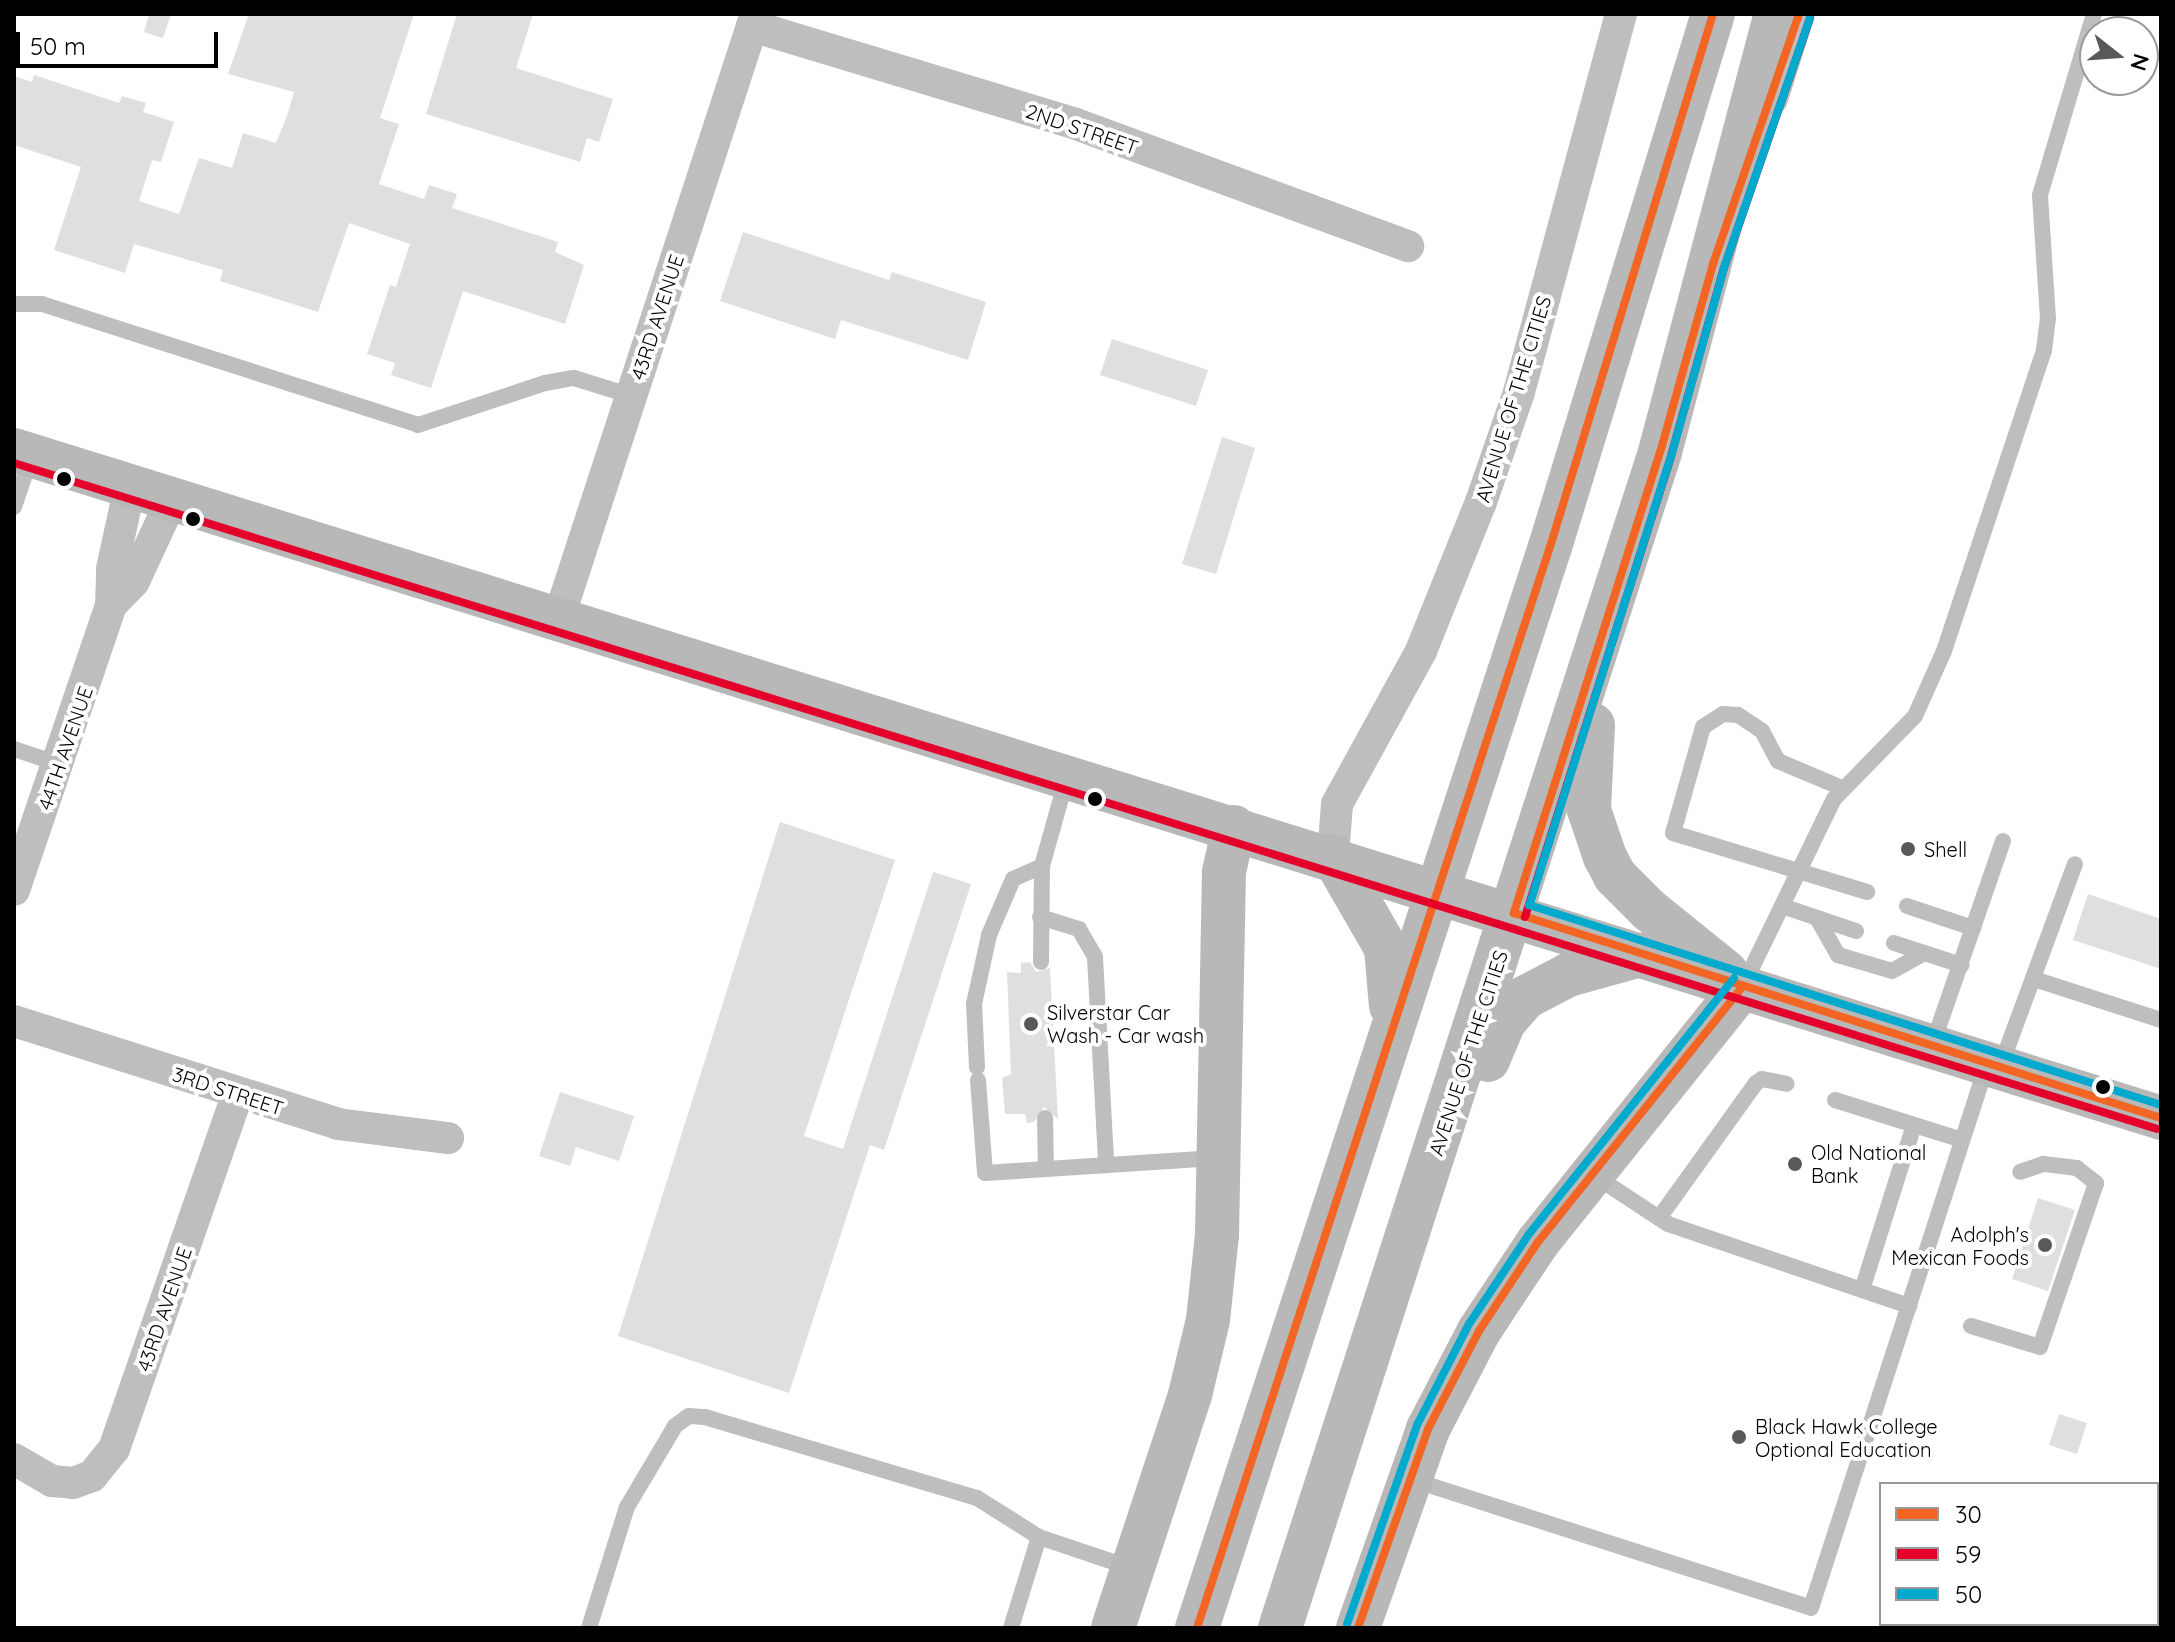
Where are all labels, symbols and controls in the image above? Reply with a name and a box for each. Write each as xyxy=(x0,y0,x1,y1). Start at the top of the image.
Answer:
scale bar xyxy=(20,16,222,66)
north arrow xyxy=(2079,16,2159,96)
text: 50 m xyxy=(30,31,86,61)
text: N xyxy=(2124,51,2156,74)
street label: 2ND STREET xyxy=(1023,99,1141,159)
street label: 43RD AVENUE xyxy=(625,251,689,383)
street label: AVENUE OF THE CITIES xyxy=(1470,293,1556,505)
unlabelled marker xyxy=(56,471,72,487)
unlabelled marker xyxy=(185,511,201,527)
street label: 44TH AVENUE xyxy=(33,683,97,813)
unlabelled marker xyxy=(1087,791,1103,807)
place label: Shell xyxy=(1924,837,1967,861)
marker: Shell xyxy=(1899,840,1917,858)
street label: AVENUE OF THE CITIES xyxy=(1423,947,1513,1159)
place label: Silverstar Car Wash - Car wash xyxy=(1047,1000,1204,1047)
marker: Silverstar Car Wash - Car wash xyxy=(1022,1015,1040,1033)
street label: 3RD STREET xyxy=(169,1062,287,1120)
unlabelled marker xyxy=(2095,1079,2111,1095)
place label: Old National Bank xyxy=(1811,1140,1926,1187)
marker: Old National Bank xyxy=(1786,1155,1804,1173)
place label: Adolph's Mexican Foods xyxy=(1891,1222,2029,1269)
marker: Adolph's Mexican Foods xyxy=(2036,1236,2054,1254)
street label: 43RD AVENUE xyxy=(131,1244,197,1374)
place label: Black Hawk College Optional Education xyxy=(1755,1414,1938,1461)
marker: Black Hawk College Optional Education xyxy=(1730,1428,1748,1446)
legend xyxy=(1879,1482,2159,1626)
text: 30 xyxy=(1955,1499,1982,1529)
text: 59 xyxy=(1955,1539,1981,1569)
text: 50 xyxy=(1955,1579,1982,1609)

